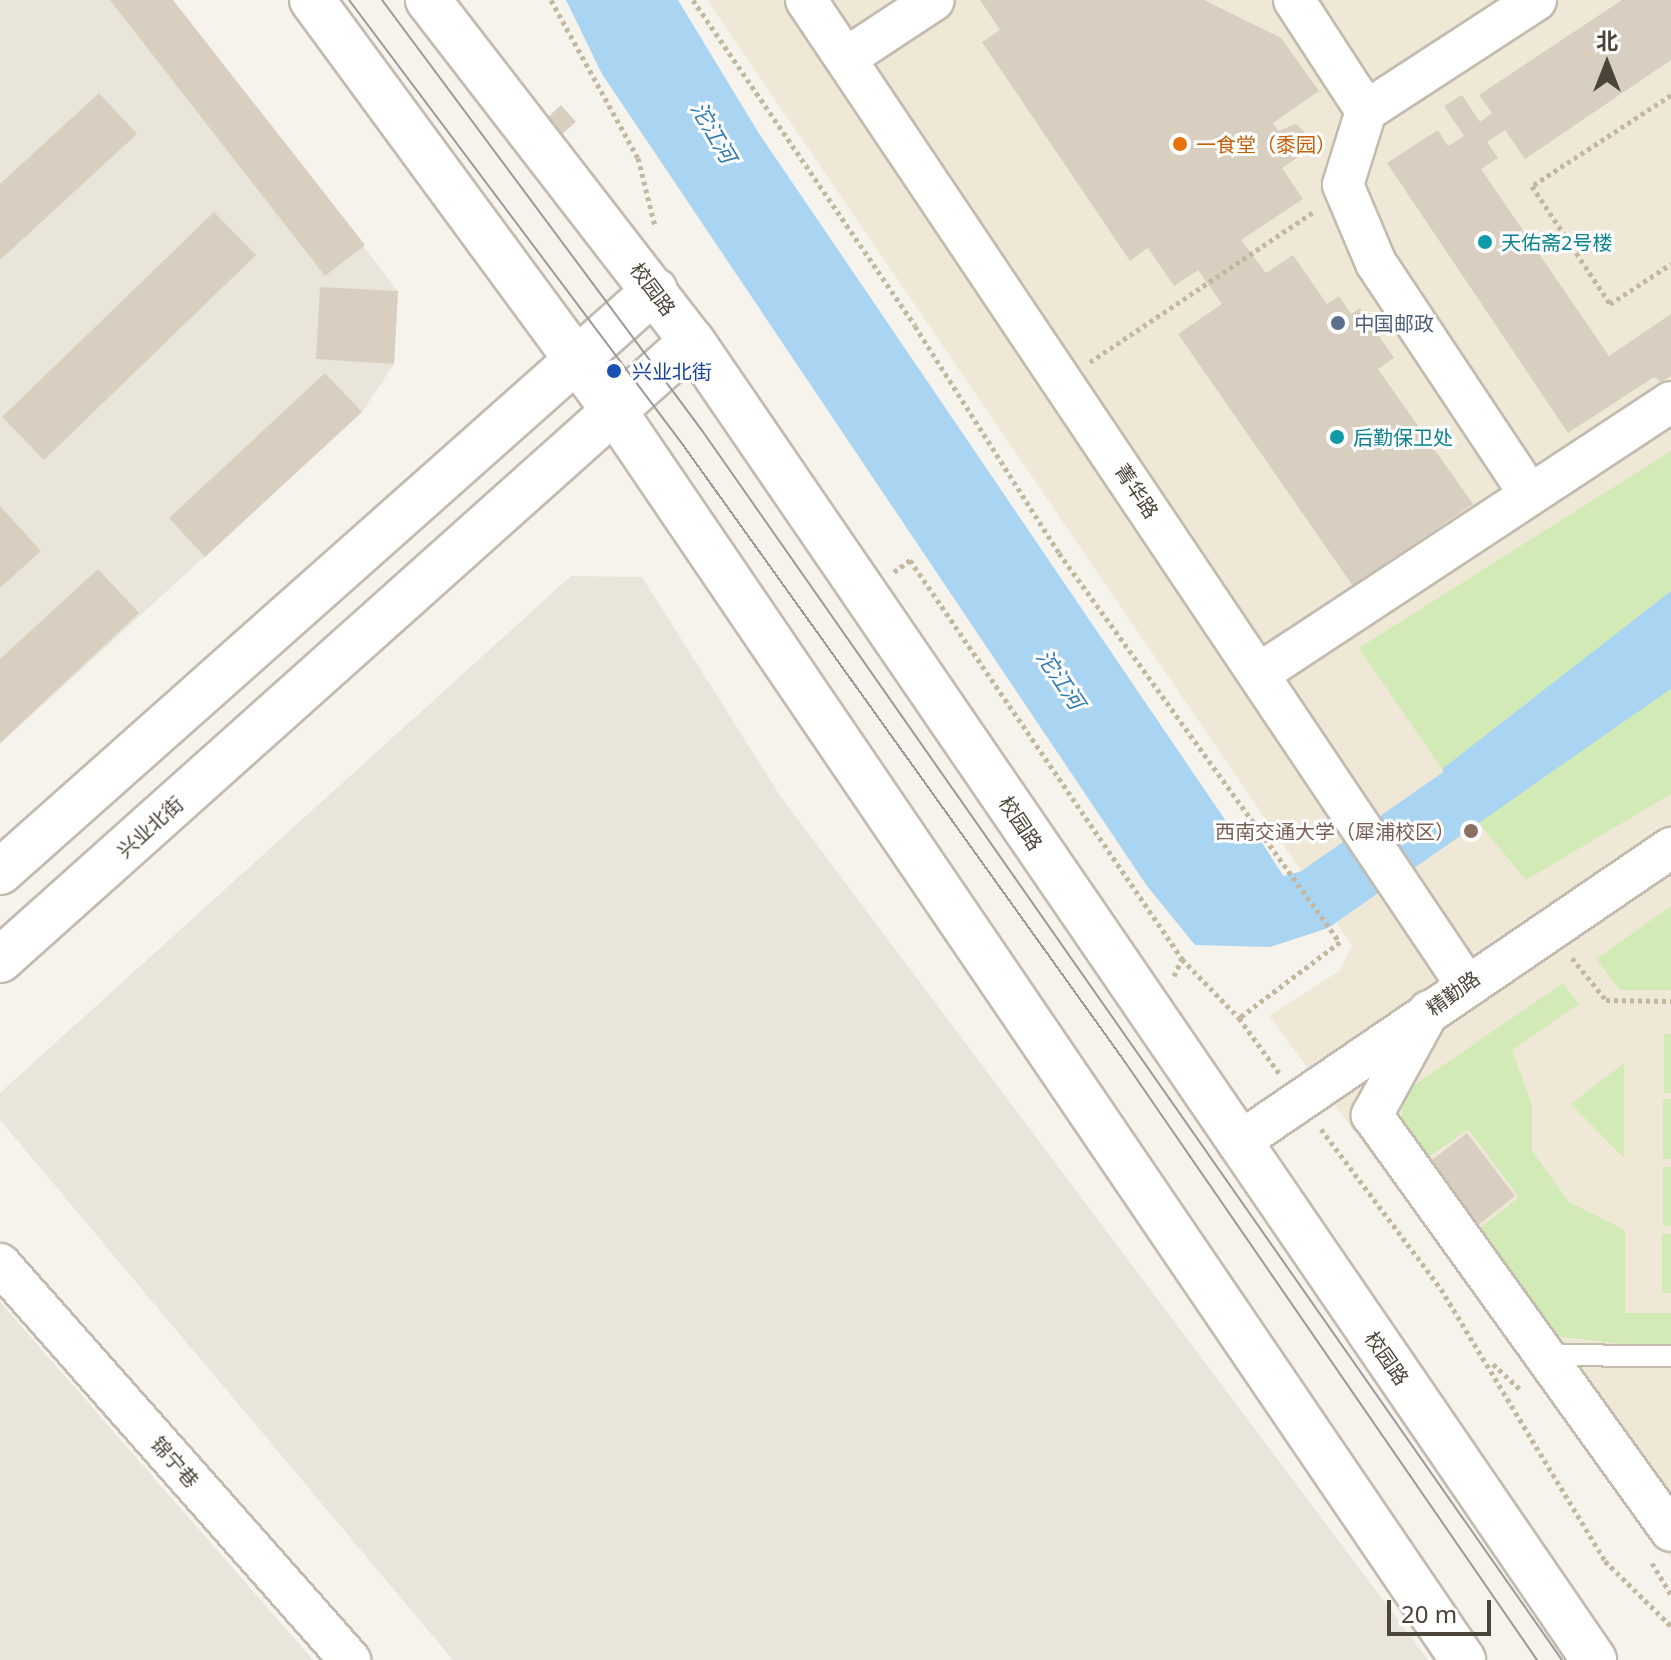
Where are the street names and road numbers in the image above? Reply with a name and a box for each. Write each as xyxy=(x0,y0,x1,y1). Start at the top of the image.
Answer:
street label: 校园路 xyxy=(625,258,681,320)
street label: 菁华路 xyxy=(1110,459,1164,523)
street label: 兴业北街 xyxy=(112,791,188,863)
street label: 校园路 xyxy=(994,791,1048,855)
street label: 精勤路 xyxy=(1422,966,1484,1020)
street label: 校园路 xyxy=(1360,1327,1414,1389)
street label: 锦宁巷 xyxy=(146,1431,204,1493)

